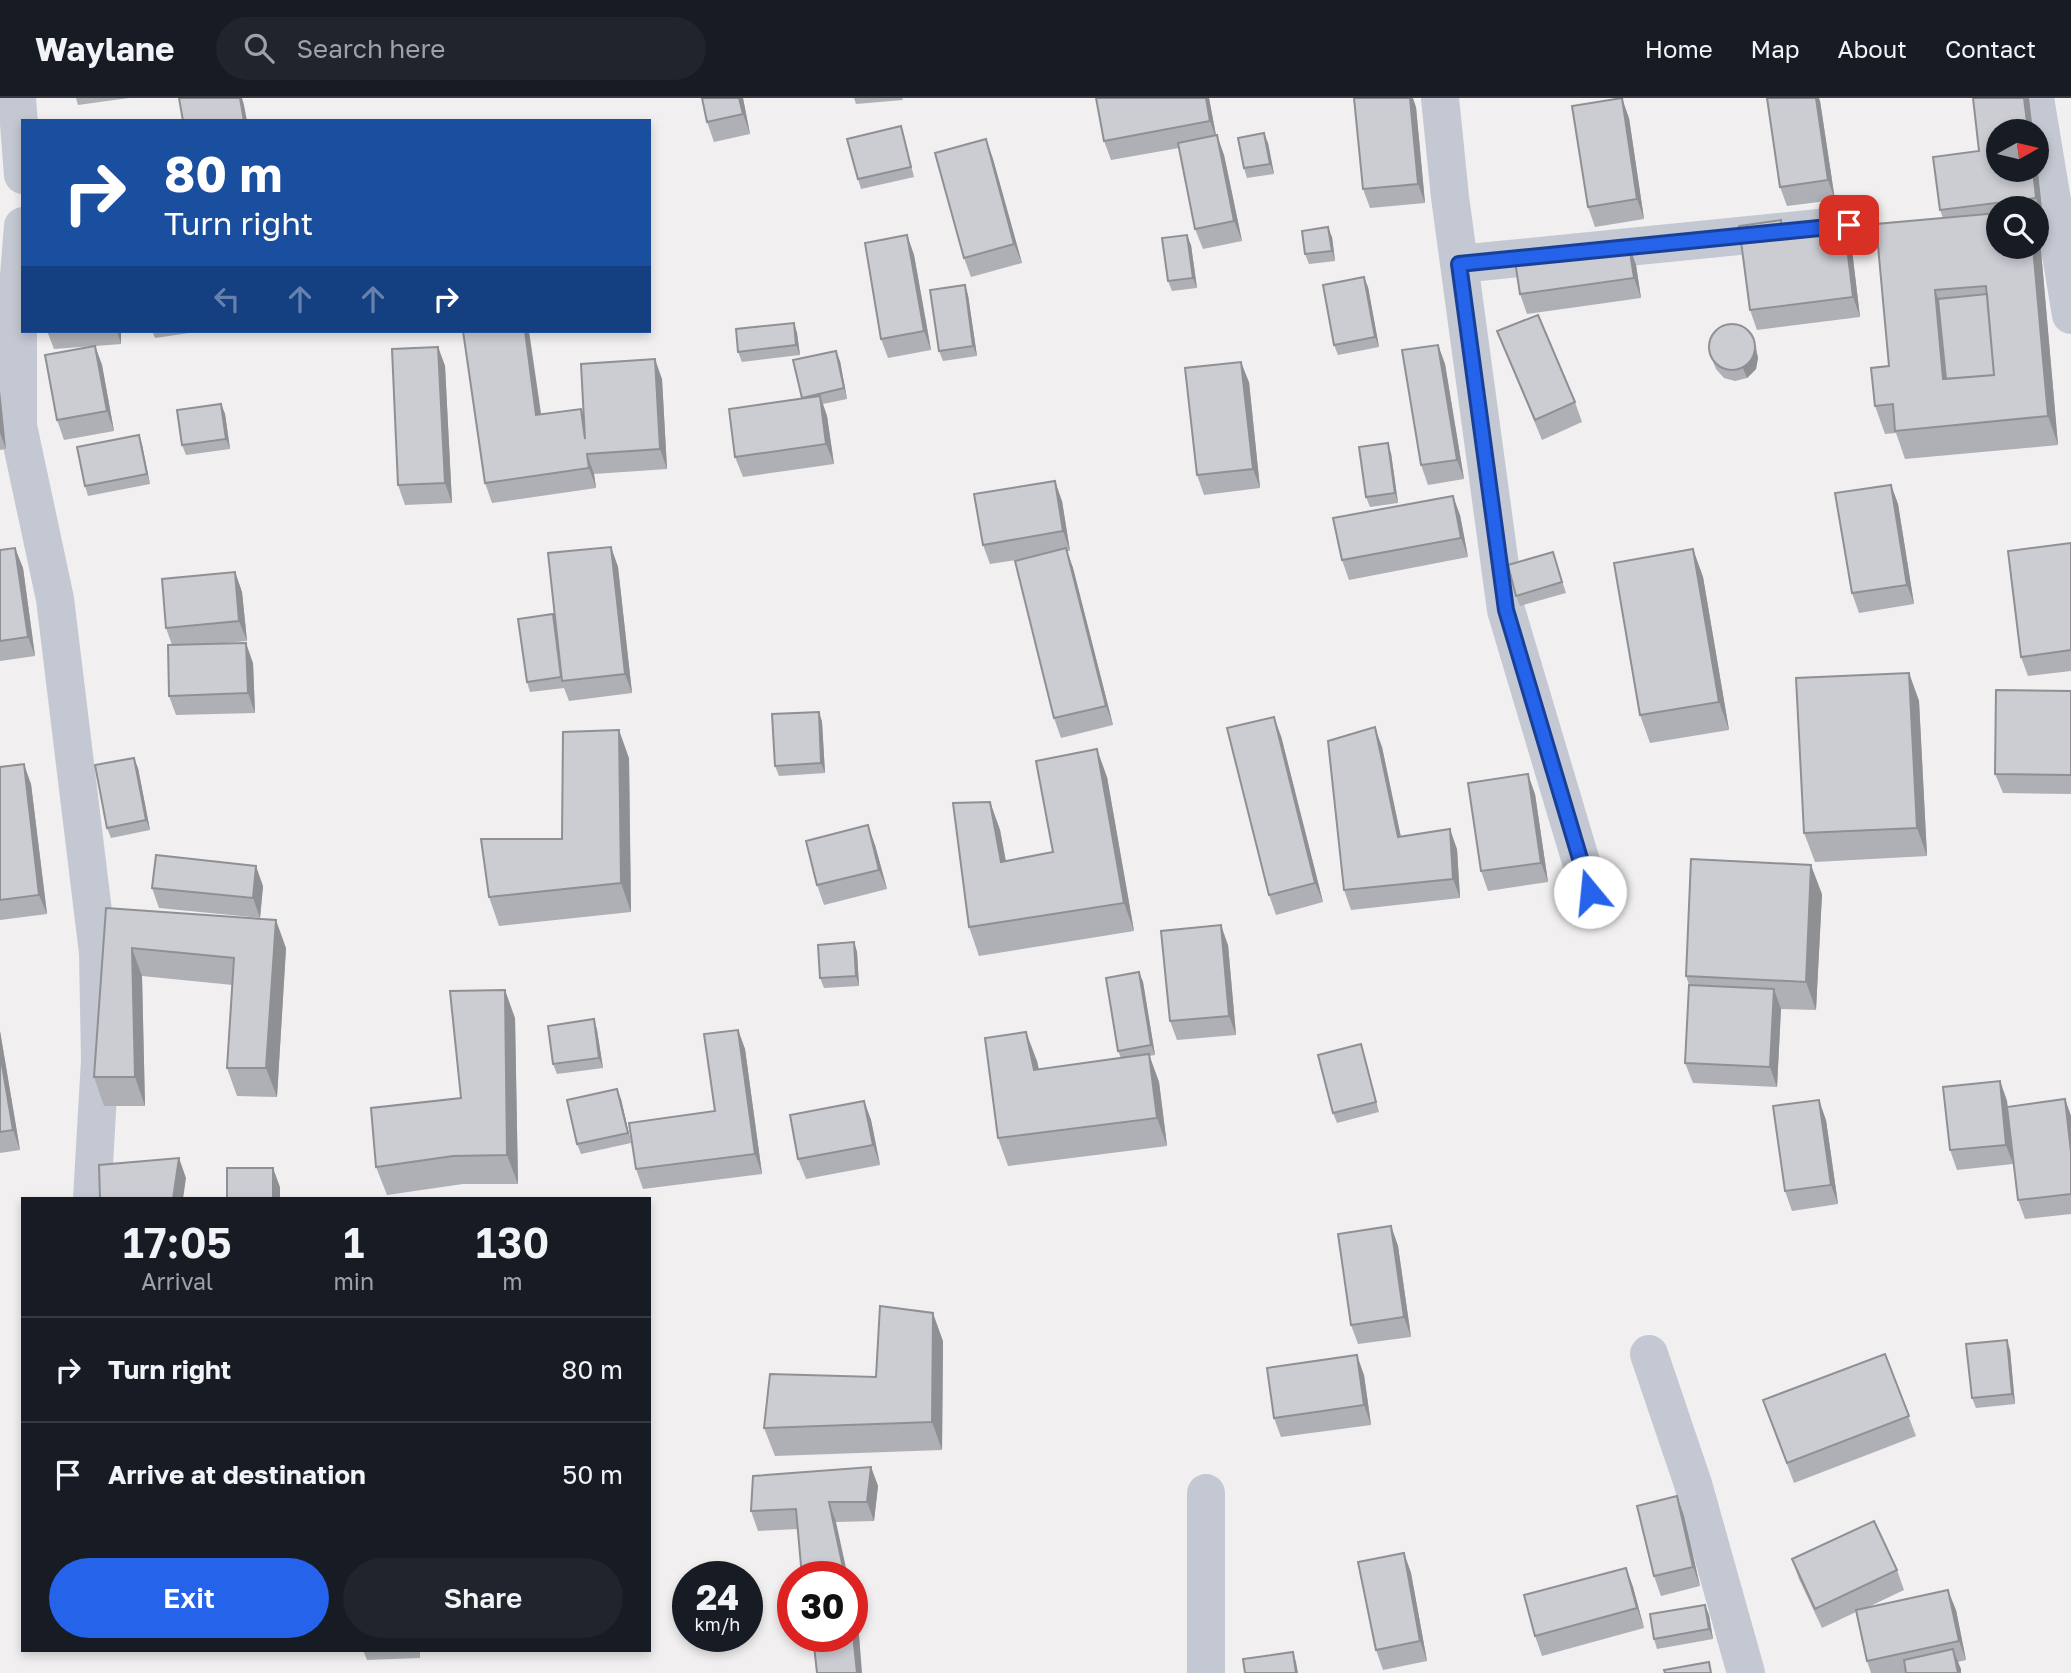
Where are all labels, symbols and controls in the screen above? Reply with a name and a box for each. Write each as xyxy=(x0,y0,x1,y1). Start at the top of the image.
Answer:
search box xyxy=(216,17,706,80)
text: Waylane xyxy=(35,29,174,68)
icon: search xyxy=(240,29,278,67)
text: Search here xyxy=(296,33,445,64)
text: Home xyxy=(1645,34,1713,63)
text: Map xyxy=(1751,34,1800,63)
text: About xyxy=(1838,34,1907,63)
text: Contact xyxy=(1945,34,2036,63)
north arrow xyxy=(1986,119,2049,182)
map controls xyxy=(1986,119,2049,259)
text: 80 m xyxy=(164,144,282,203)
icon: right xyxy=(49,147,140,238)
pin xyxy=(1819,195,1879,255)
button: search xyxy=(1986,196,2049,259)
text: Turn right xyxy=(164,204,313,242)
icon: arrive xyxy=(1830,206,1868,244)
icon: left xyxy=(208,280,246,318)
icon: ahead xyxy=(281,280,319,318)
icon: ahead xyxy=(354,280,392,318)
icon: right xyxy=(427,280,465,318)
position arrow xyxy=(1553,855,1627,929)
text: 17:05 xyxy=(123,1217,232,1267)
text: 1 xyxy=(343,1217,364,1267)
text: 130 xyxy=(476,1217,549,1267)
text: Arrival xyxy=(141,1267,213,1295)
text: min xyxy=(333,1267,374,1295)
text: m xyxy=(502,1267,523,1295)
icon: right xyxy=(49,1351,87,1389)
text: Turn right xyxy=(108,1354,231,1385)
text: 80 m xyxy=(562,1354,623,1385)
icon: arrive xyxy=(49,1456,87,1494)
text: Arrive at destination xyxy=(108,1459,366,1490)
text: 50 m xyxy=(562,1459,623,1490)
button: Exit xyxy=(49,1558,329,1638)
button: Share xyxy=(343,1558,623,1638)
speed limit sign: 30 xyxy=(777,1561,868,1652)
text: 24 xyxy=(696,1576,739,1618)
text: km/h xyxy=(695,1613,740,1635)

